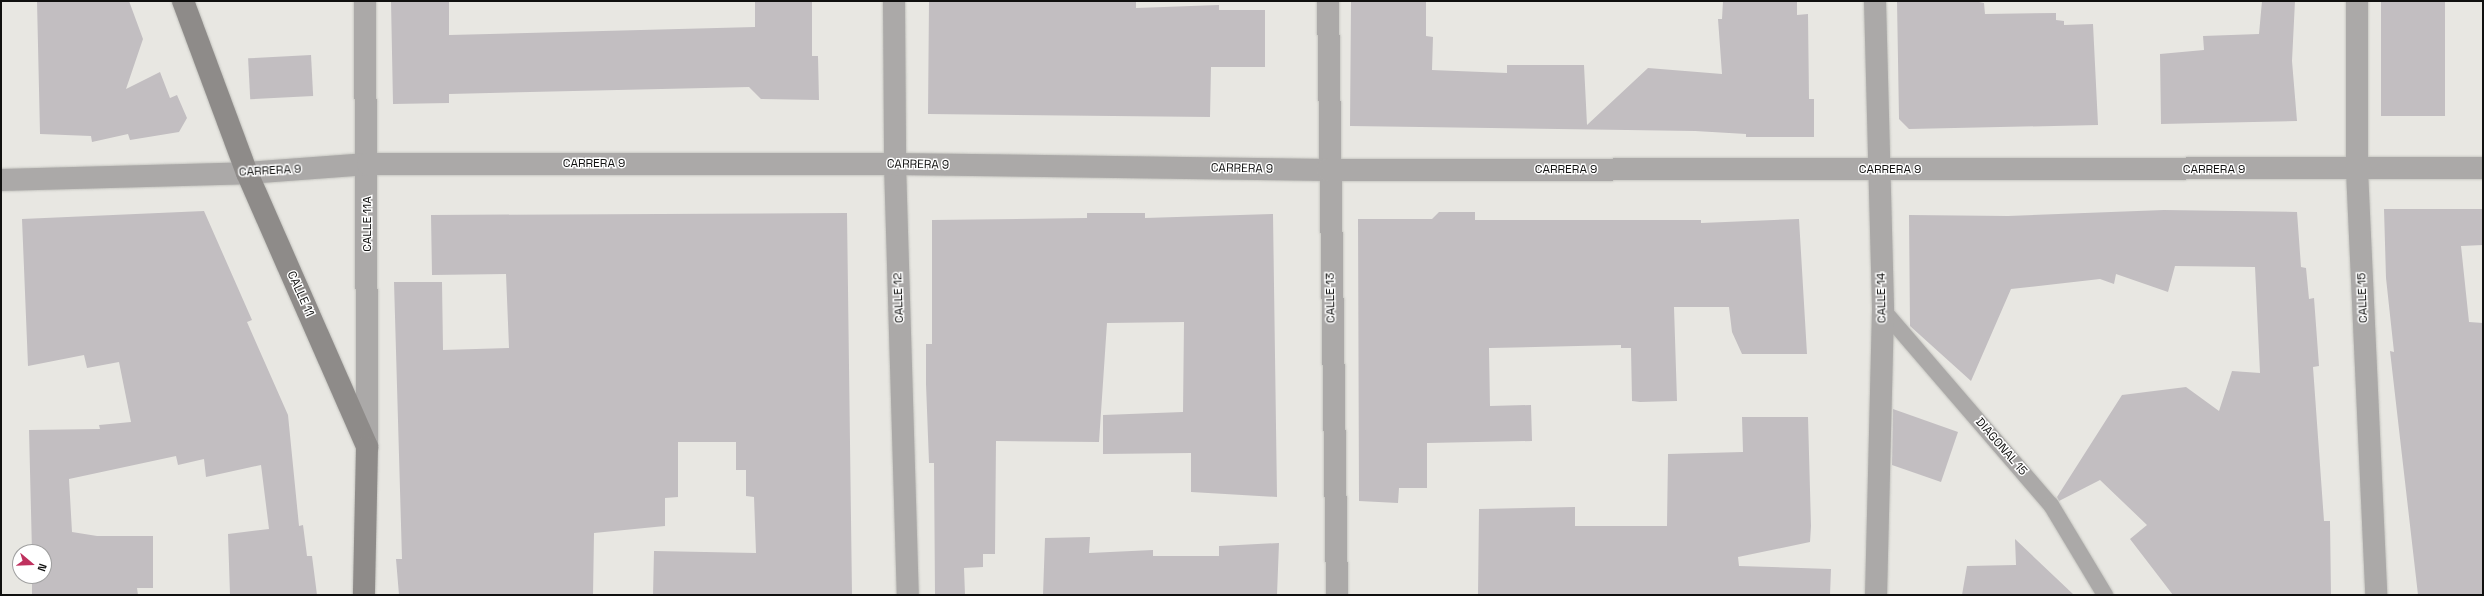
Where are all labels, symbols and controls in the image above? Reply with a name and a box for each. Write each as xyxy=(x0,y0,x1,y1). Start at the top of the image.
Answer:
street label: CARRERA 9 xyxy=(563,157,625,171)
street label: CARRERA 9 xyxy=(887,157,949,173)
street label: CARRERA 9 xyxy=(1211,161,1273,177)
street label: CARRERA 9 xyxy=(238,162,302,180)
street label: CARRERA 9 xyxy=(1535,163,1597,177)
street label: CARRERA 9 xyxy=(1859,163,1921,177)
street label: CARRERA 9 xyxy=(2183,163,2245,177)
street label: CALLE 11A xyxy=(361,196,375,252)
street label: CALLE 11 xyxy=(284,269,316,319)
street label: CALLE 12 xyxy=(891,273,907,323)
street label: CALLE 13 xyxy=(1323,273,1339,323)
street label: CALLE 14 xyxy=(1874,273,1890,323)
street label: CALLE 15 xyxy=(2355,273,2371,323)
street label: DIAGONAL 15 xyxy=(1972,415,2030,479)
north arrow xyxy=(12,544,52,584)
text: N xyxy=(35,562,50,573)

